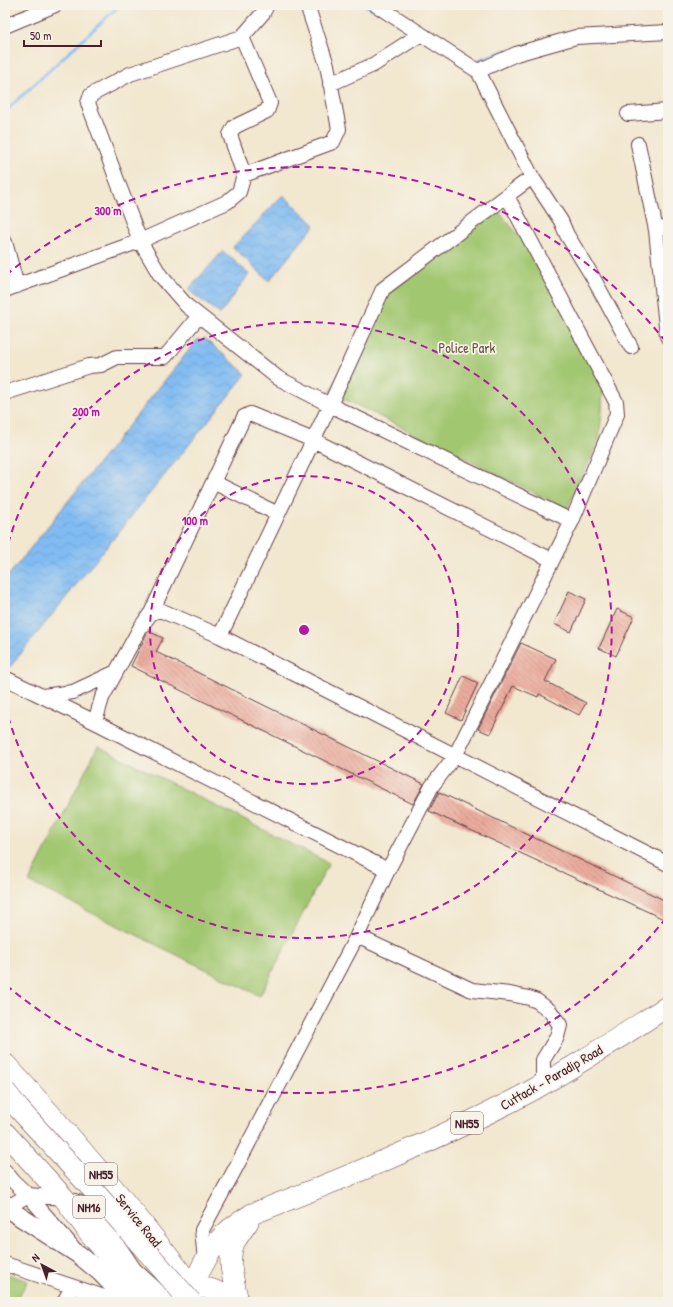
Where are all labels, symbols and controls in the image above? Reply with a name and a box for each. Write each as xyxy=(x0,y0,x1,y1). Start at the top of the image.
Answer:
scale bar xyxy=(24,22,101,48)
text: 50 m xyxy=(30,27,51,44)
text: 300 m xyxy=(94,202,122,219)
park label: Police Park xyxy=(439,338,496,357)
text: 200 m xyxy=(72,403,100,420)
text: 100 m xyxy=(182,512,208,529)
centre of rings xyxy=(297,623,311,637)
street label: Cuttack - Paradip Road xyxy=(496,1040,607,1115)
road number: NH55 xyxy=(451,1112,483,1134)
road number: NH55 xyxy=(85,1163,117,1185)
street label: Service Road xyxy=(112,1189,167,1251)
road number: NH16 xyxy=(73,1196,105,1218)
north arrow xyxy=(22,1245,62,1285)
text: N xyxy=(29,1250,42,1265)

